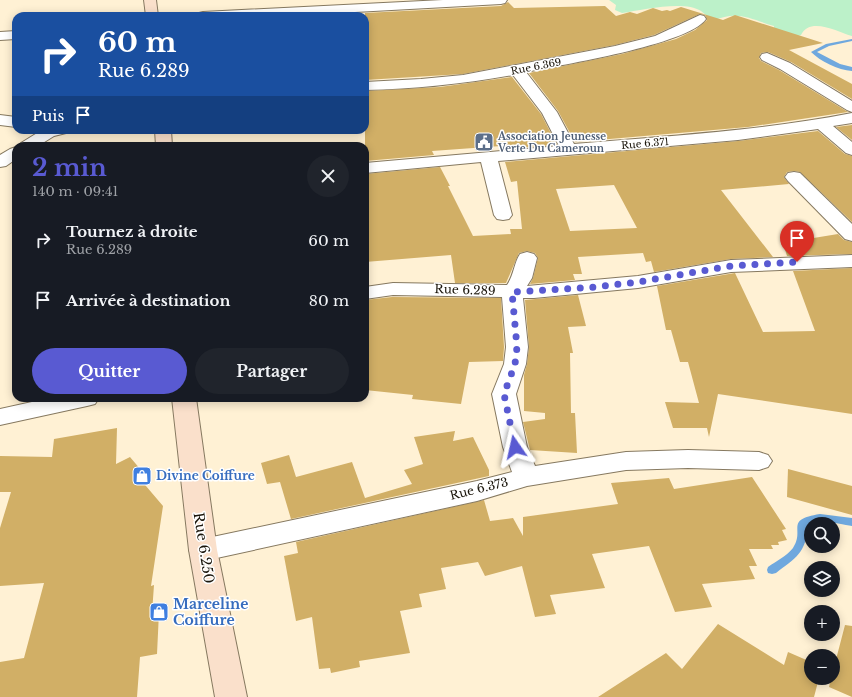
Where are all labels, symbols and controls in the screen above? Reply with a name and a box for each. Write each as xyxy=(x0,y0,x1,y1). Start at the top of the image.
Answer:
text: 60 m xyxy=(98,25,176,60)
icon: right xyxy=(32,28,84,80)
street label: Rue 6.369 xyxy=(510,55,563,78)
text: Rue 6.289 xyxy=(98,60,190,82)
icon: arrive xyxy=(72,104,94,126)
text: Puis xyxy=(32,106,64,125)
place label: Association Jeunesse Verte Du Cameroun xyxy=(497,130,606,155)
public building icon: Association Jeunesse Verte Du Cameroun xyxy=(473,131,495,153)
street label: Rue 6.371 xyxy=(621,135,669,152)
text: 2 min xyxy=(32,153,107,182)
button: close xyxy=(307,155,349,197)
text: 140 m · 09:41 xyxy=(32,183,118,200)
pin xyxy=(780,221,814,262)
text: Tournez à droite xyxy=(66,222,198,241)
icon: arrive xyxy=(786,227,808,249)
icon: right xyxy=(32,229,54,251)
text: 60 m xyxy=(308,231,349,250)
text: Rue 6.289 xyxy=(66,241,132,258)
street label: Rue 6.289 xyxy=(434,281,496,298)
icon: arrive xyxy=(32,289,54,311)
text: Arrivée à destination xyxy=(66,291,230,310)
text: 80 m xyxy=(309,291,349,310)
button: Quitter xyxy=(32,348,187,394)
button: Partager xyxy=(195,348,349,394)
position arrow xyxy=(494,426,536,468)
shop icon: Divine Coiffure xyxy=(131,465,153,487)
place label: Divine Coiffure xyxy=(156,468,255,483)
street label: Rue 6.373 xyxy=(448,474,510,503)
street label: Rue 6.250 xyxy=(189,511,219,585)
map controls xyxy=(804,517,840,685)
button: search xyxy=(804,517,840,553)
button: layers xyxy=(804,561,840,597)
place label: Marceline Coiffure xyxy=(173,595,248,629)
shop icon: Marceline Coiffure xyxy=(148,601,170,623)
button: + xyxy=(804,605,840,641)
button: − xyxy=(804,649,840,685)

